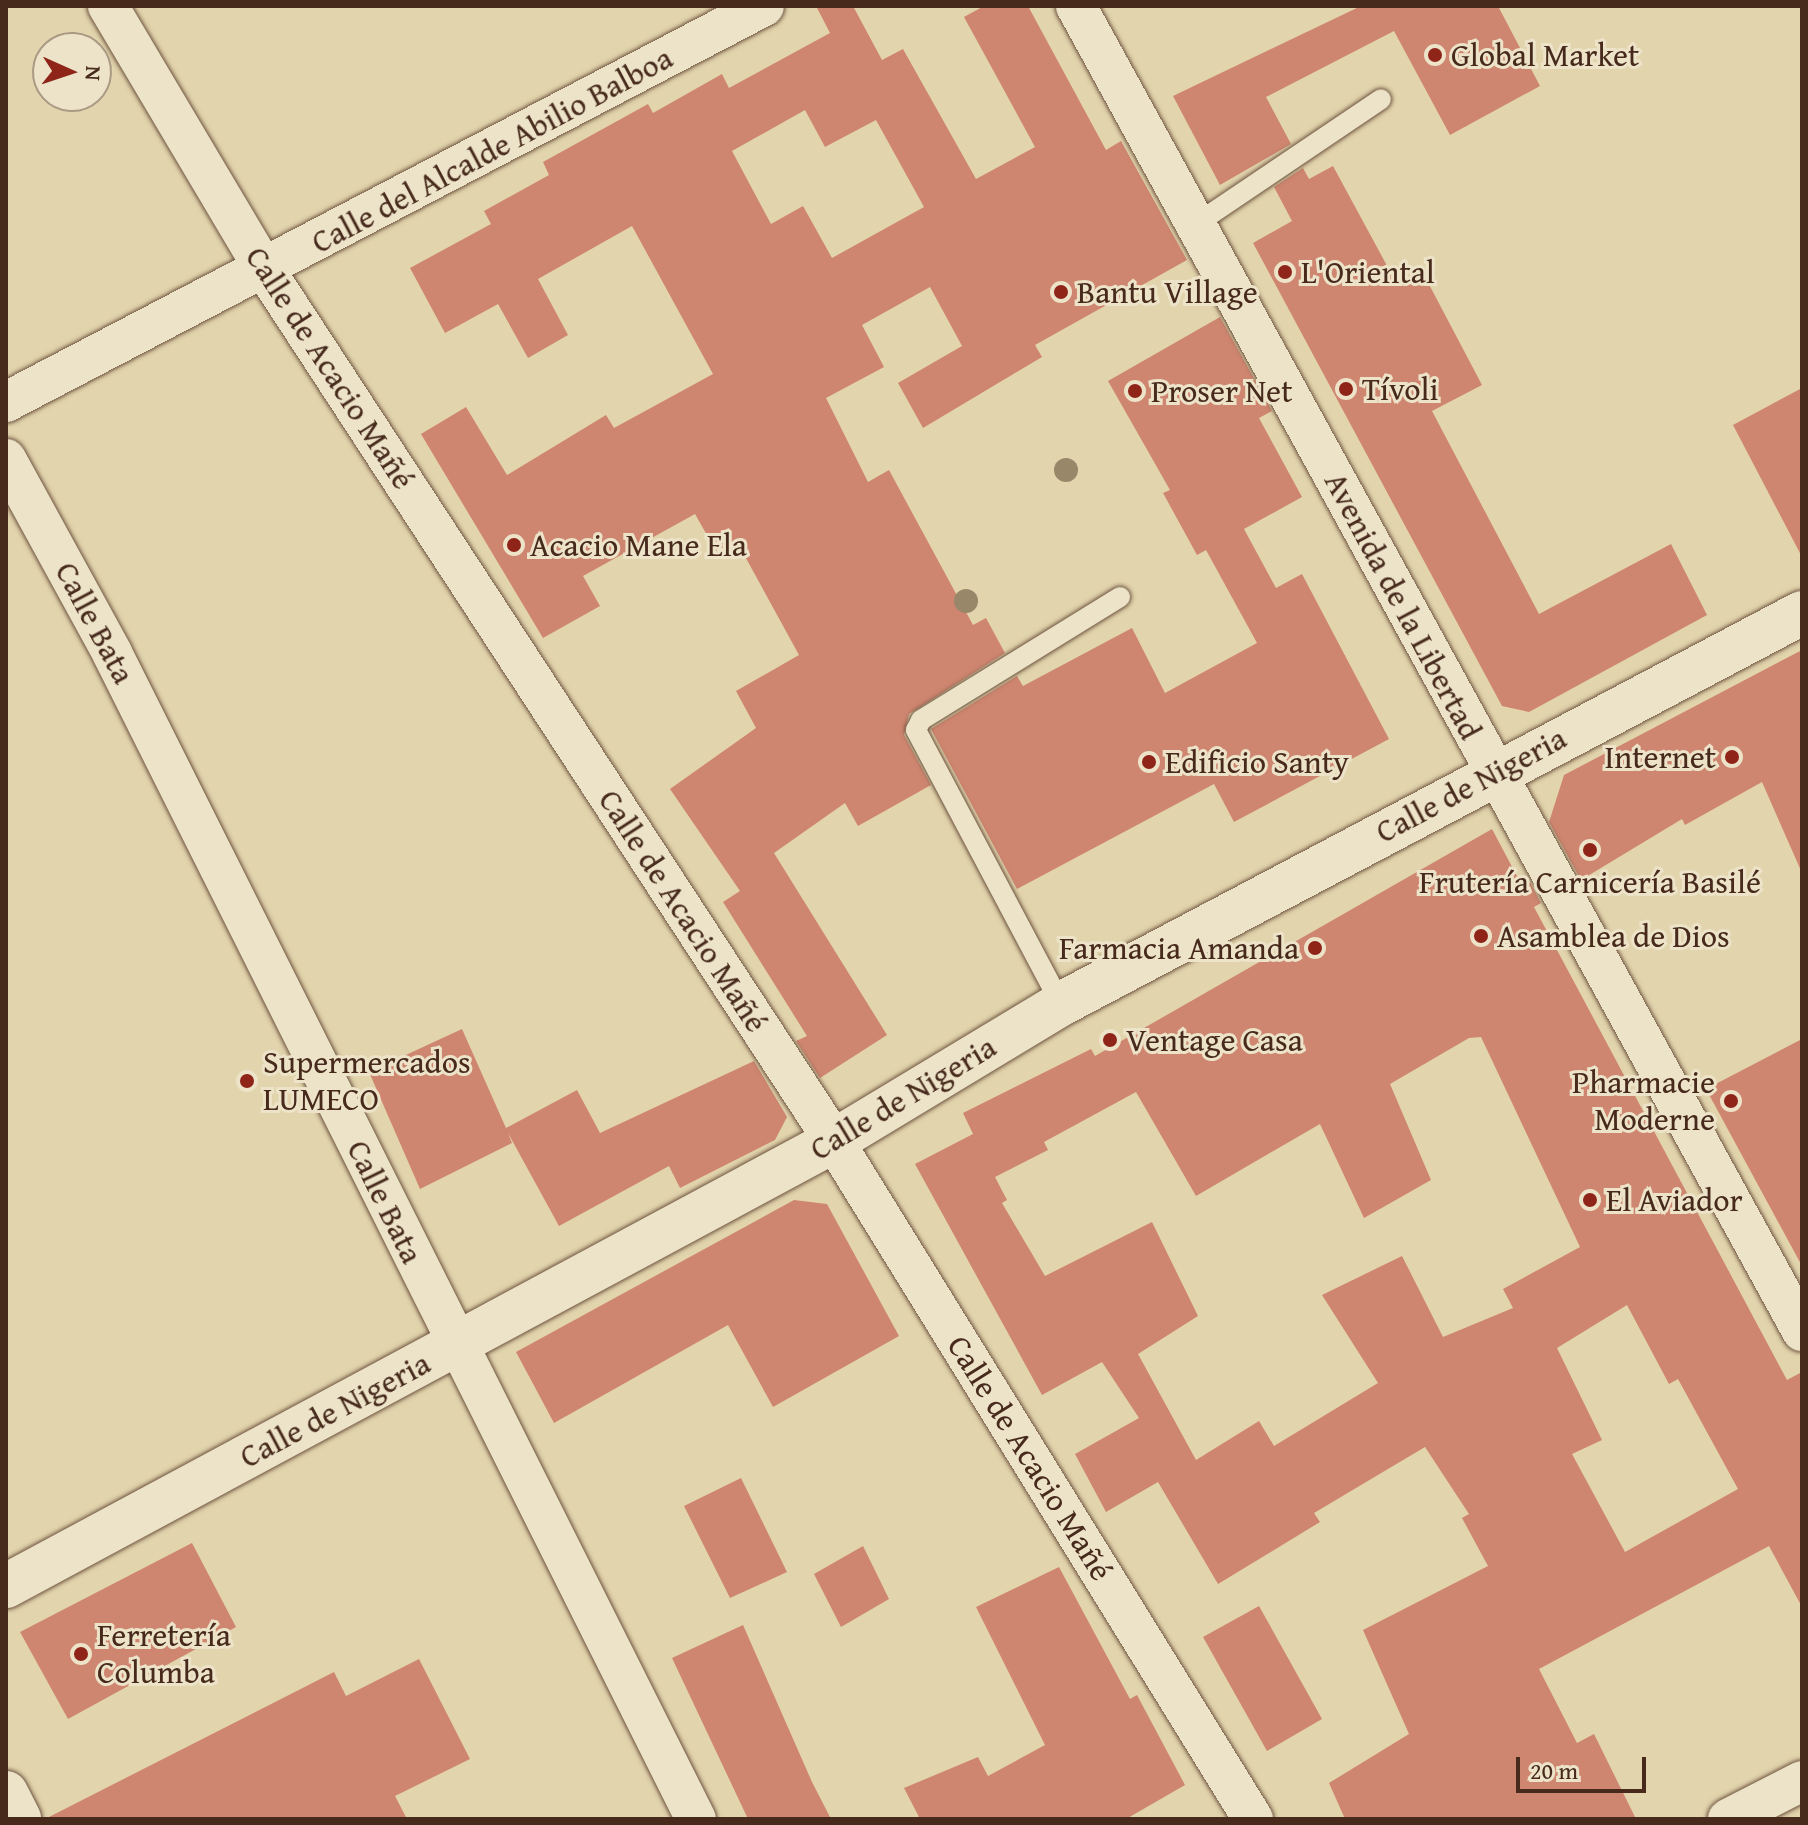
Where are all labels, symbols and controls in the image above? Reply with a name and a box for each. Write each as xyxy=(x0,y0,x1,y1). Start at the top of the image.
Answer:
north arrow xyxy=(32,32,112,112)
place label: Global Market xyxy=(1451,36,1639,74)
street label: Calle del Alcalde Abilio Balboa xyxy=(305,38,679,262)
marker: Global Market xyxy=(1426,46,1444,64)
text: N xyxy=(78,65,110,81)
street label: Calle de Acacio Mañé xyxy=(237,240,423,496)
place label: L'Oriental xyxy=(1301,253,1435,291)
marker: L'Oriental xyxy=(1276,263,1294,281)
place label: Bantu Village xyxy=(1077,273,1258,311)
marker: Bantu Village xyxy=(1052,283,1070,301)
place label: Tívoli xyxy=(1362,370,1439,408)
place label: Proser Net xyxy=(1151,372,1292,410)
marker: Tívoli xyxy=(1337,380,1355,398)
marker: Proser Net xyxy=(1126,382,1144,400)
street label: Avenida de la Libertad xyxy=(1316,466,1490,746)
place label: Acacio Mane Ela xyxy=(530,526,747,564)
marker: Acacio Mane Ela xyxy=(505,536,523,554)
street label: Calle Bata xyxy=(47,556,143,690)
street label: Calle de Nigeria xyxy=(1369,719,1573,851)
place label: Internet xyxy=(1604,738,1716,776)
place label: Edificio Santy xyxy=(1165,743,1349,781)
marker: Internet xyxy=(1723,748,1741,766)
marker: Edificio Santy xyxy=(1140,753,1158,771)
street label: Calle de Acacio Mañé xyxy=(590,783,776,1039)
marker: Frutería Carnicería Basilé xyxy=(1581,841,1599,859)
place label: Frutería Carnicería Basilé xyxy=(1419,863,1761,901)
place label: Asamblea de Dios xyxy=(1497,917,1730,955)
marker: Asamblea de Dios xyxy=(1472,927,1490,945)
place label: Farmacia Amanda xyxy=(1059,929,1299,967)
marker: Farmacia Amanda xyxy=(1306,939,1324,957)
place label: Ventage Casa xyxy=(1126,1021,1303,1059)
street label: Calle de Nigeria xyxy=(803,1028,1003,1168)
marker: Ventage Casa xyxy=(1101,1031,1119,1049)
place label: Supermercados LUMECO xyxy=(263,1044,471,1119)
place label: Pharmacie Moderne xyxy=(1572,1064,1715,1139)
marker: Supermercados LUMECO xyxy=(238,1072,256,1090)
marker: Pharmacie Moderne xyxy=(1722,1092,1740,1110)
street label: Calle Bata xyxy=(339,1134,431,1270)
place label: El Aviador xyxy=(1606,1181,1743,1219)
marker: El Aviador xyxy=(1581,1191,1599,1209)
street label: Calle de Acacio Mañé xyxy=(939,1329,1121,1587)
street label: Calle de Nigeria xyxy=(233,1344,437,1476)
place label: Ferretería Columba xyxy=(97,1617,231,1692)
marker: Ferretería Columba xyxy=(72,1645,90,1663)
scale bar xyxy=(1520,1741,1650,1791)
text: 20 m xyxy=(1530,1753,1578,1788)

